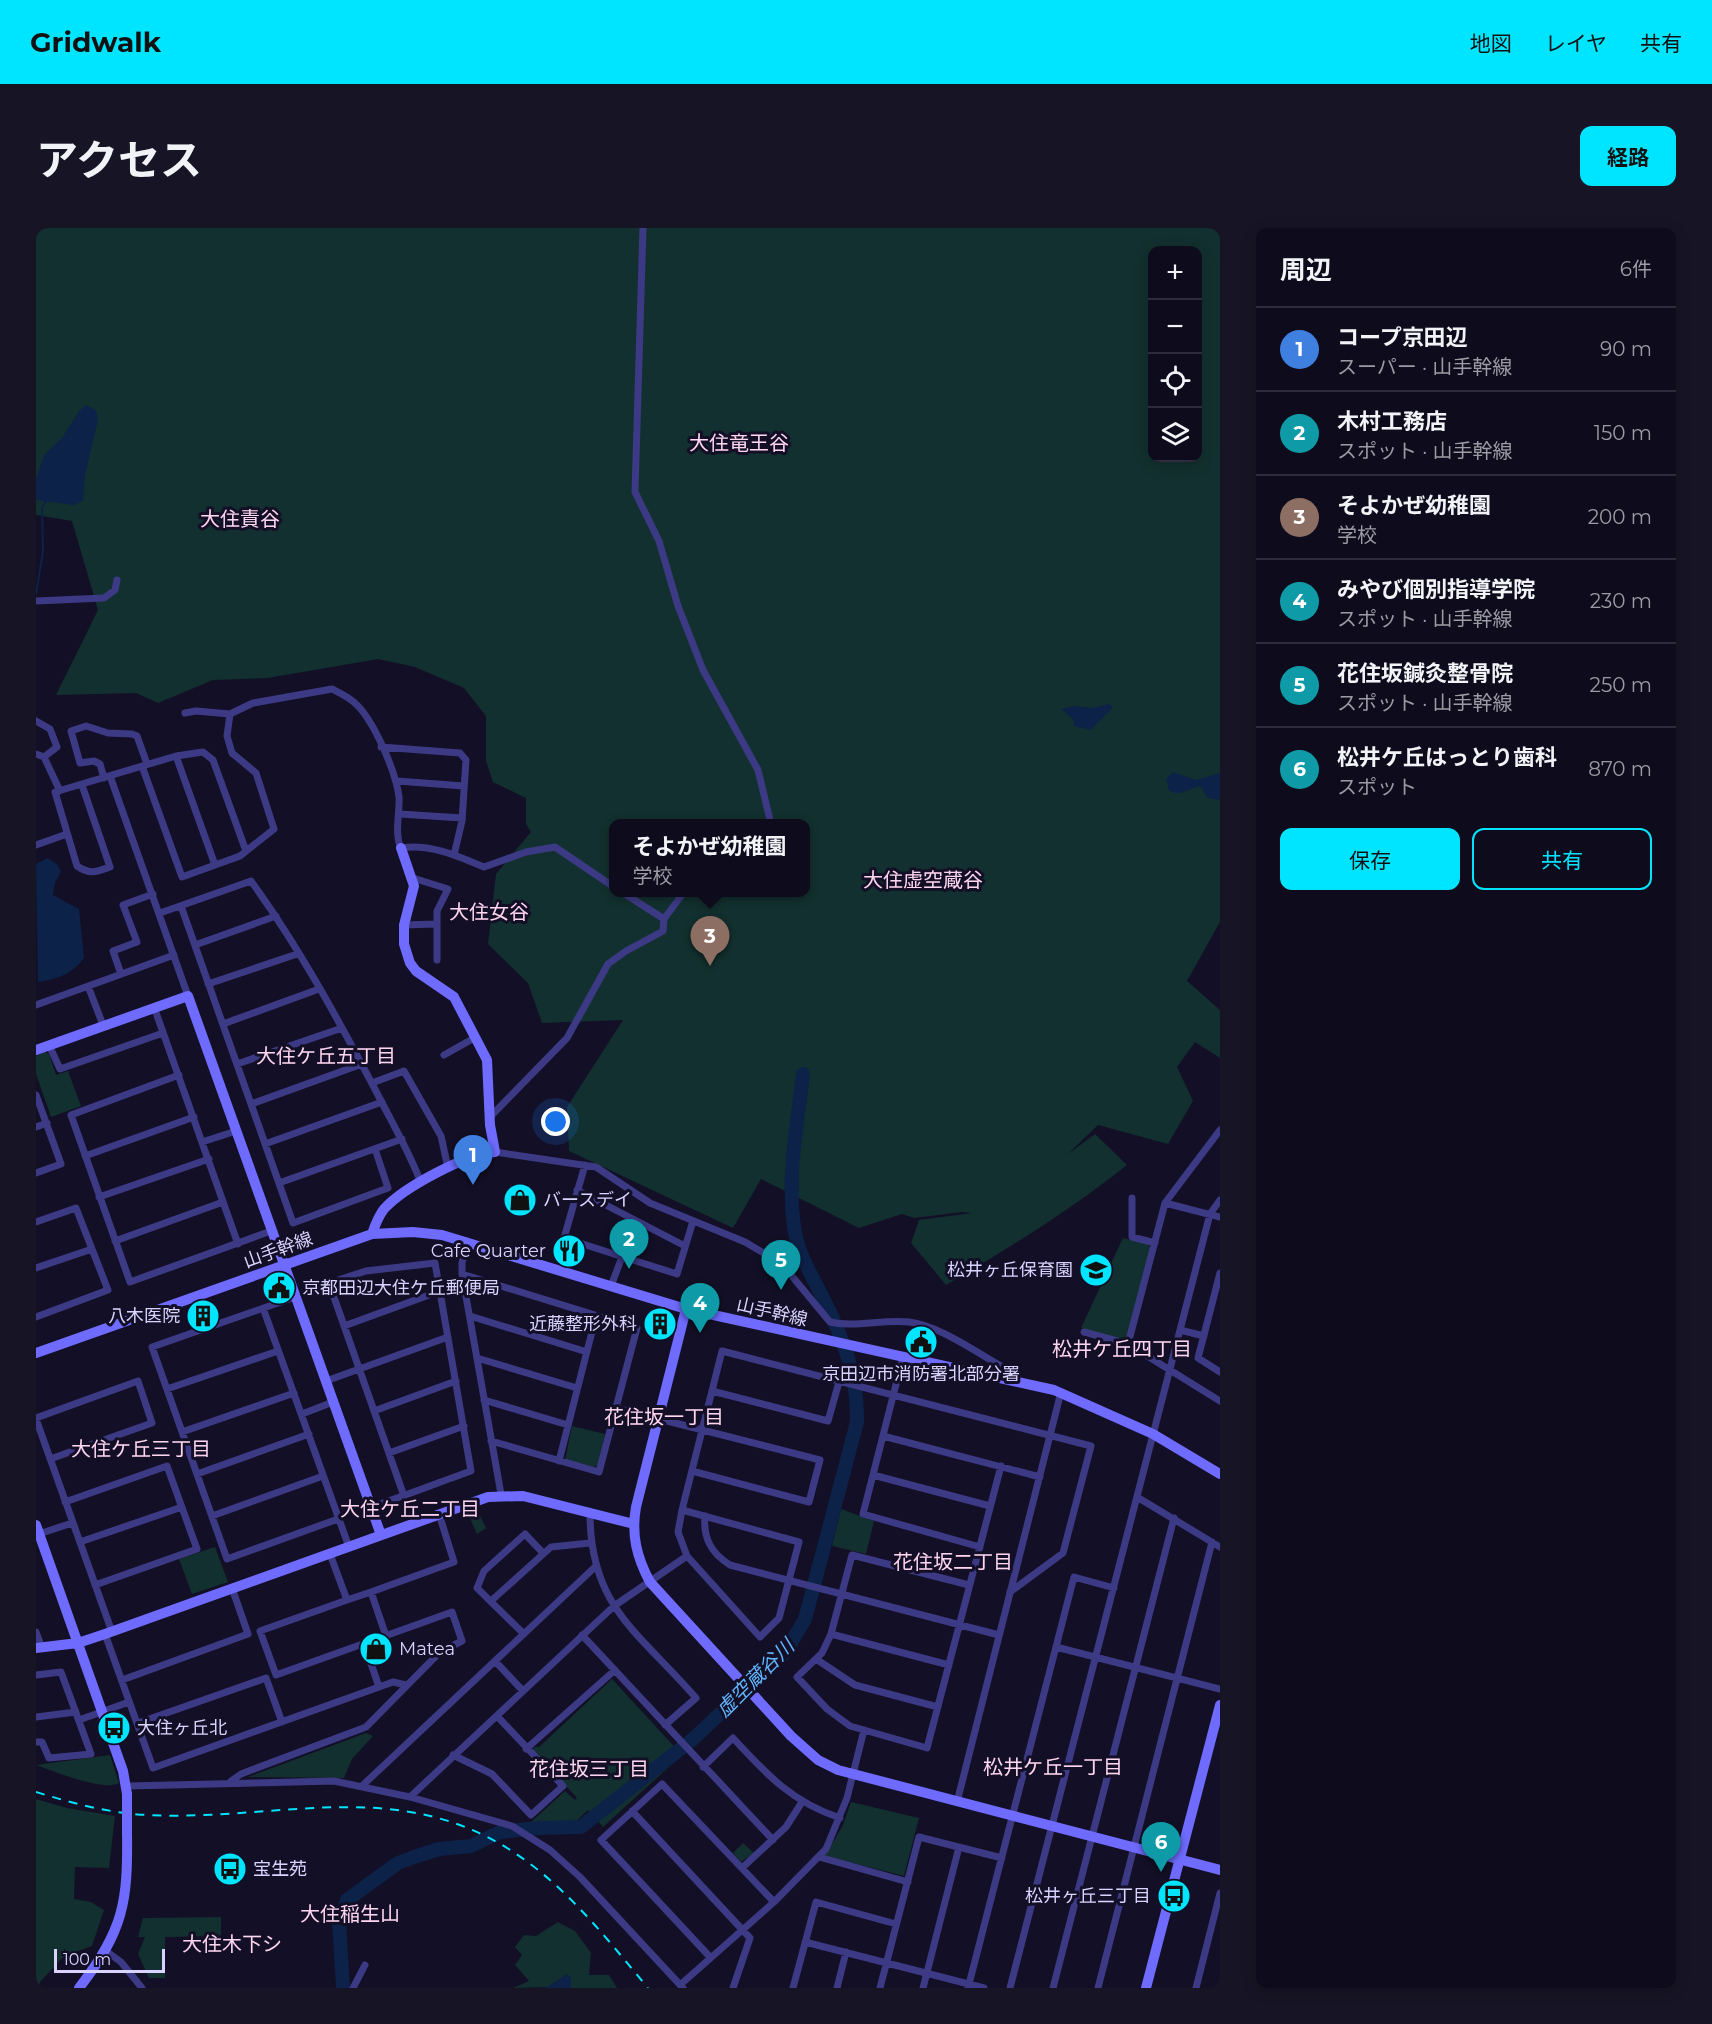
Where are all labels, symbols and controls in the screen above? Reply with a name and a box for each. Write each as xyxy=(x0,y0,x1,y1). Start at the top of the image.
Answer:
text: Gridwalk xyxy=(30,25,161,59)
text: 地図 xyxy=(1470,31,1512,56)
text: レイヤ xyxy=(1545,31,1607,56)
text: 共有 xyxy=(1640,31,1682,56)
button: 経路 xyxy=(1580,126,1676,186)
text: アクセス xyxy=(36,134,202,186)
map controls xyxy=(1148,246,1202,462)
button: + xyxy=(1148,246,1202,300)
text: 周辺 xyxy=(1280,254,1332,286)
text: 6件 xyxy=(1620,257,1652,281)
button: − xyxy=(1148,300,1202,354)
text: コープ京田辺 xyxy=(1337,324,1468,351)
text: 1 xyxy=(1296,337,1303,361)
text: 90 m xyxy=(1600,337,1652,361)
button: locate xyxy=(1148,354,1202,408)
text: スーパー · 山手幹線 xyxy=(1337,355,1512,379)
button: layers xyxy=(1148,408,1202,462)
text: 木村工務店 xyxy=(1337,408,1447,435)
text: 2 xyxy=(1294,421,1305,445)
text: 150 m xyxy=(1594,421,1652,445)
district label: 大住竜王谷 xyxy=(689,431,789,455)
text: スポット · 山手幹線 xyxy=(1337,439,1513,463)
text: そよかぜ幼稚園 xyxy=(1337,492,1491,519)
text: 3 xyxy=(1294,505,1305,529)
text: 200 m xyxy=(1588,505,1652,529)
district label: 大住責谷 xyxy=(200,507,280,531)
text: 学校 xyxy=(1337,523,1377,547)
text: みやび個別指導学院 xyxy=(1337,576,1535,603)
text: 4 xyxy=(1293,589,1306,613)
text: 230 m xyxy=(1590,589,1652,613)
text: スポット · 山手幹線 xyxy=(1337,607,1513,631)
text: 花住坂鍼灸整骨院 xyxy=(1337,660,1513,687)
text: 5 xyxy=(1294,673,1305,697)
text: 250 m xyxy=(1590,673,1652,697)
text: スポット · 山手幹線 xyxy=(1337,691,1513,715)
text: 松井ケ丘はっとり歯科 xyxy=(1337,744,1557,771)
text: 6 xyxy=(1293,757,1306,781)
text: 870 m xyxy=(1588,757,1652,781)
text: スポット xyxy=(1337,775,1417,799)
popup xyxy=(609,819,810,897)
button: 保存 xyxy=(1280,828,1460,890)
button: 共有 xyxy=(1472,828,1652,890)
text: そよかぜ幼稚園 xyxy=(632,833,787,860)
text: 学校 xyxy=(632,864,672,888)
district label: 大住虚空蔵谷 xyxy=(863,868,983,892)
district label: 大住女谷 xyxy=(449,900,529,924)
pin: 3 xyxy=(690,916,730,966)
district label: 大住ケ丘五丁目 xyxy=(256,1044,396,1068)
your location xyxy=(541,1107,570,1136)
pin: 1 xyxy=(454,1136,492,1185)
shop icon: バースデイ xyxy=(502,1182,538,1218)
place label: バースデイ xyxy=(543,1189,632,1211)
pin: 2 xyxy=(610,1220,648,1269)
street label: 山手幹線 xyxy=(240,1227,316,1273)
restaurant icon: Cafe Quarter xyxy=(551,1233,587,1269)
place label: Cafe Quarter xyxy=(431,1240,546,1262)
pin: 5 xyxy=(762,1240,800,1290)
school or university icon: 松井ヶ丘保育園 xyxy=(1078,1252,1114,1288)
place label: 松井ヶ丘保育園 xyxy=(947,1259,1073,1281)
public building icon: 京都田辺大住ケ丘郵便局 xyxy=(261,1270,297,1306)
place label: 京都田辺大住ケ丘郵便局 xyxy=(302,1277,500,1299)
pin: 4 xyxy=(680,1284,720,1333)
street label: 山手幹線 xyxy=(734,1293,810,1331)
building icon: 八木医院 xyxy=(185,1298,221,1334)
place label: 八木医院 xyxy=(108,1305,180,1327)
building icon: 近藤整形外科 xyxy=(642,1306,678,1342)
place label: 近藤整形外科 xyxy=(529,1313,637,1335)
public building icon: 京田辺市消防署北部分署 xyxy=(903,1324,939,1360)
district label: 松井ケ丘四丁目 xyxy=(1052,1337,1192,1361)
place label: 京田辺市消防署北部分署 xyxy=(822,1363,1020,1385)
district label: 花住坂一丁目 xyxy=(604,1405,724,1429)
district label: 大住ケ丘三丁目 xyxy=(71,1437,211,1461)
district label: 大住ケ丘二丁目 xyxy=(340,1497,480,1521)
district label: 花住坂二丁目 xyxy=(893,1550,1013,1574)
shop icon: Matea xyxy=(358,1631,394,1667)
water label: 虚空蔵谷川 xyxy=(711,1633,800,1722)
place label: Matea xyxy=(399,1638,455,1660)
bus stop icon: 大住ヶ丘北 xyxy=(96,1710,132,1746)
place label: 大住ヶ丘北 xyxy=(137,1717,227,1739)
district label: 松井ケ丘一丁目 xyxy=(983,1755,1123,1779)
district label: 花住坂三丁目 xyxy=(529,1757,649,1781)
pin: 6 xyxy=(1142,1822,1180,1872)
bus stop icon: 宝生苑 xyxy=(212,1851,248,1887)
place label: 宝生苑 xyxy=(253,1858,307,1880)
bus stop icon: 松井ヶ丘三丁目 xyxy=(1156,1878,1192,1914)
place label: 松井ヶ丘三丁目 xyxy=(1025,1885,1151,1907)
district label: 大住稲生山 xyxy=(300,1902,400,1926)
district label: 大住木下シ xyxy=(182,1932,282,1956)
scale bar xyxy=(54,1946,165,1974)
text: 100 m xyxy=(63,1950,111,1969)

